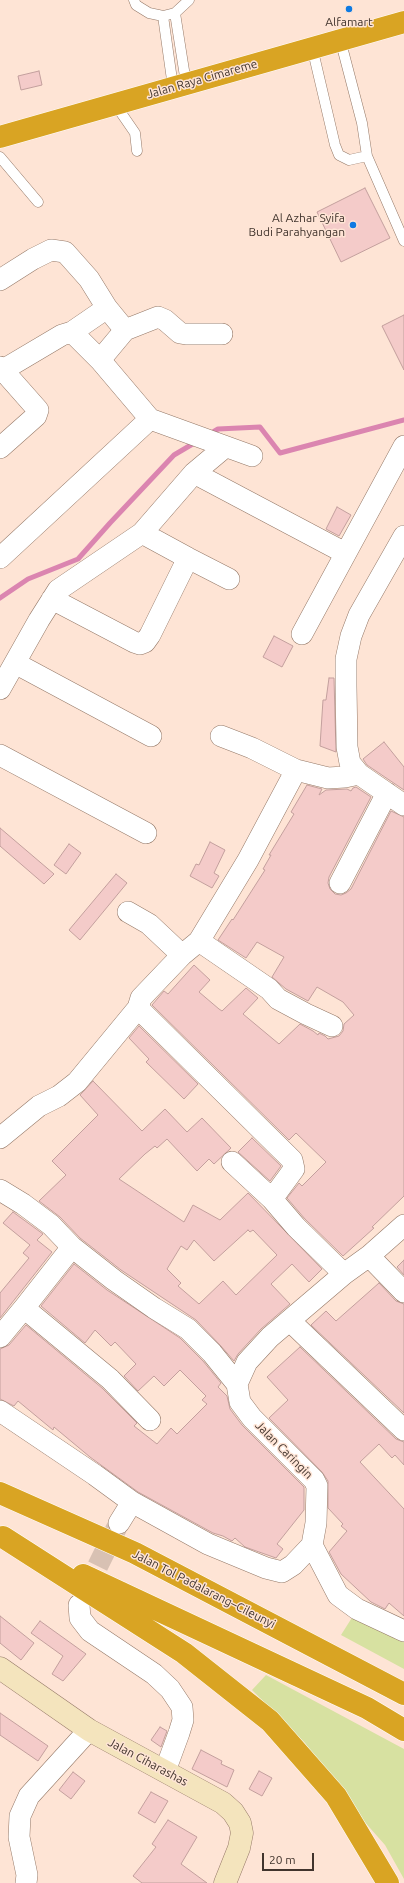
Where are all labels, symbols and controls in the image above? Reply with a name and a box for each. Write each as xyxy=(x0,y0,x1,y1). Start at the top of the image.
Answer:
marker: Alfamart xyxy=(344,4,354,14)
place label: Alfamart xyxy=(325,15,373,29)
street label: Jalan Raya Cimareme xyxy=(145,56,259,102)
place label: Al Azhar Syifa Budi Parahyangan xyxy=(248,211,345,239)
marker: Al Azhar Syifa Budi Parahyangan xyxy=(348,220,358,230)
street label: Jalan Caringin xyxy=(252,1418,316,1482)
street label: Jalan Tol Padalarang–Cileunyi xyxy=(130,1547,278,1631)
street label: Jalan Ciharashas xyxy=(106,1735,190,1789)
scale bar xyxy=(264,1845,316,1871)
text: 20 m xyxy=(269,1853,296,1866)

